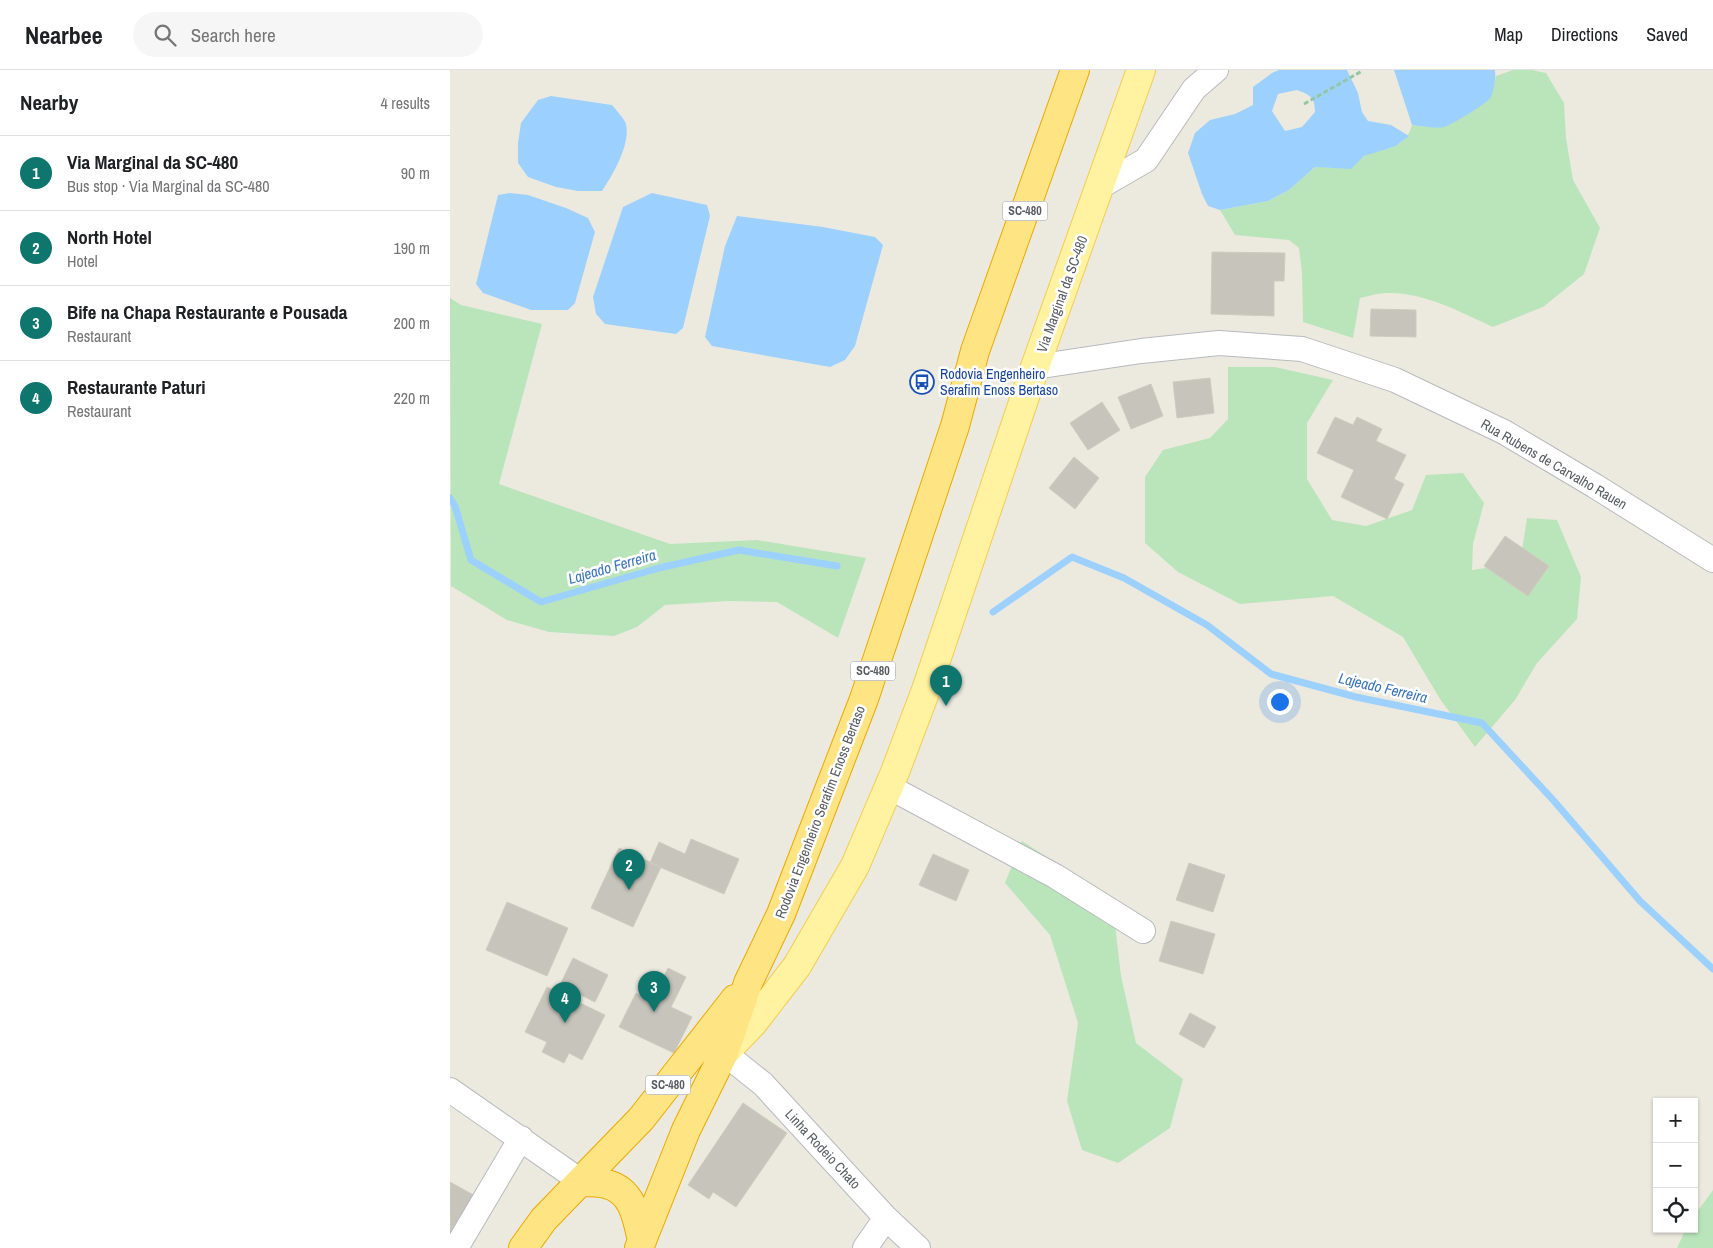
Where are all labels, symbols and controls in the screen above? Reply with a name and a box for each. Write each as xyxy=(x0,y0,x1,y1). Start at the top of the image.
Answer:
search box xyxy=(133,12,483,57)
text: Nearbee xyxy=(25,19,103,51)
icon: search xyxy=(151,21,179,49)
text: Search here xyxy=(191,22,276,48)
text: Map xyxy=(1494,22,1523,47)
text: Directions xyxy=(1551,22,1618,47)
text: Saved xyxy=(1646,22,1688,47)
text: Nearby xyxy=(20,88,78,117)
text: 4 results xyxy=(380,92,430,114)
text: Via Marginal da SC-480 xyxy=(67,149,238,175)
text: 1 xyxy=(32,162,40,184)
text: 90 m xyxy=(401,162,430,184)
text: Bus stop · Via Marginal da SC-480 xyxy=(67,175,270,197)
road number: SC-480 xyxy=(1002,202,1048,220)
text: North Hotel xyxy=(67,224,152,250)
street label: Via Marginal da SC-480 xyxy=(1033,233,1091,355)
text: 2 xyxy=(32,237,40,259)
text: 190 m xyxy=(394,237,430,259)
text: Hotel xyxy=(67,250,98,272)
text: Bife na Chapa Restaurante e Pousada xyxy=(67,299,348,325)
text: 3 xyxy=(32,312,40,334)
text: 200 m xyxy=(394,312,430,334)
text: Restaurant xyxy=(67,325,131,347)
place label: Rodovia Engenheiro Serafim Enoss Bertaso xyxy=(940,365,1058,399)
bus stop icon: Rodovia Engenheiro Serafim Enoss Bertaso xyxy=(909,369,935,395)
text: Restaurante Paturi xyxy=(67,374,206,400)
text: 4 xyxy=(32,387,40,409)
text: 220 m xyxy=(394,387,430,409)
text: Restaurant xyxy=(67,400,131,422)
street label: Rua Rubens de Carvalho Rauen xyxy=(1478,415,1630,513)
water label: Lajeado Ferreira xyxy=(565,544,658,589)
road number: SC-480 xyxy=(850,662,896,680)
pin: 1 xyxy=(930,665,962,706)
water label: Lajeado Ferreira xyxy=(1337,667,1430,708)
your location xyxy=(1267,689,1293,715)
street label: Rodovia Engenheiro Serafim Enoss Bertaso xyxy=(771,703,869,921)
pin: 2 xyxy=(613,849,645,890)
pin: 3 xyxy=(638,971,670,1012)
pin: 4 xyxy=(549,982,581,1023)
road number: SC-480 xyxy=(646,1076,690,1094)
map controls xyxy=(1653,1098,1698,1233)
button: + xyxy=(1653,1098,1698,1143)
street label: Linha Rodeio Chato xyxy=(781,1105,865,1193)
button: − xyxy=(1653,1143,1698,1188)
button: locate xyxy=(1653,1188,1698,1233)

